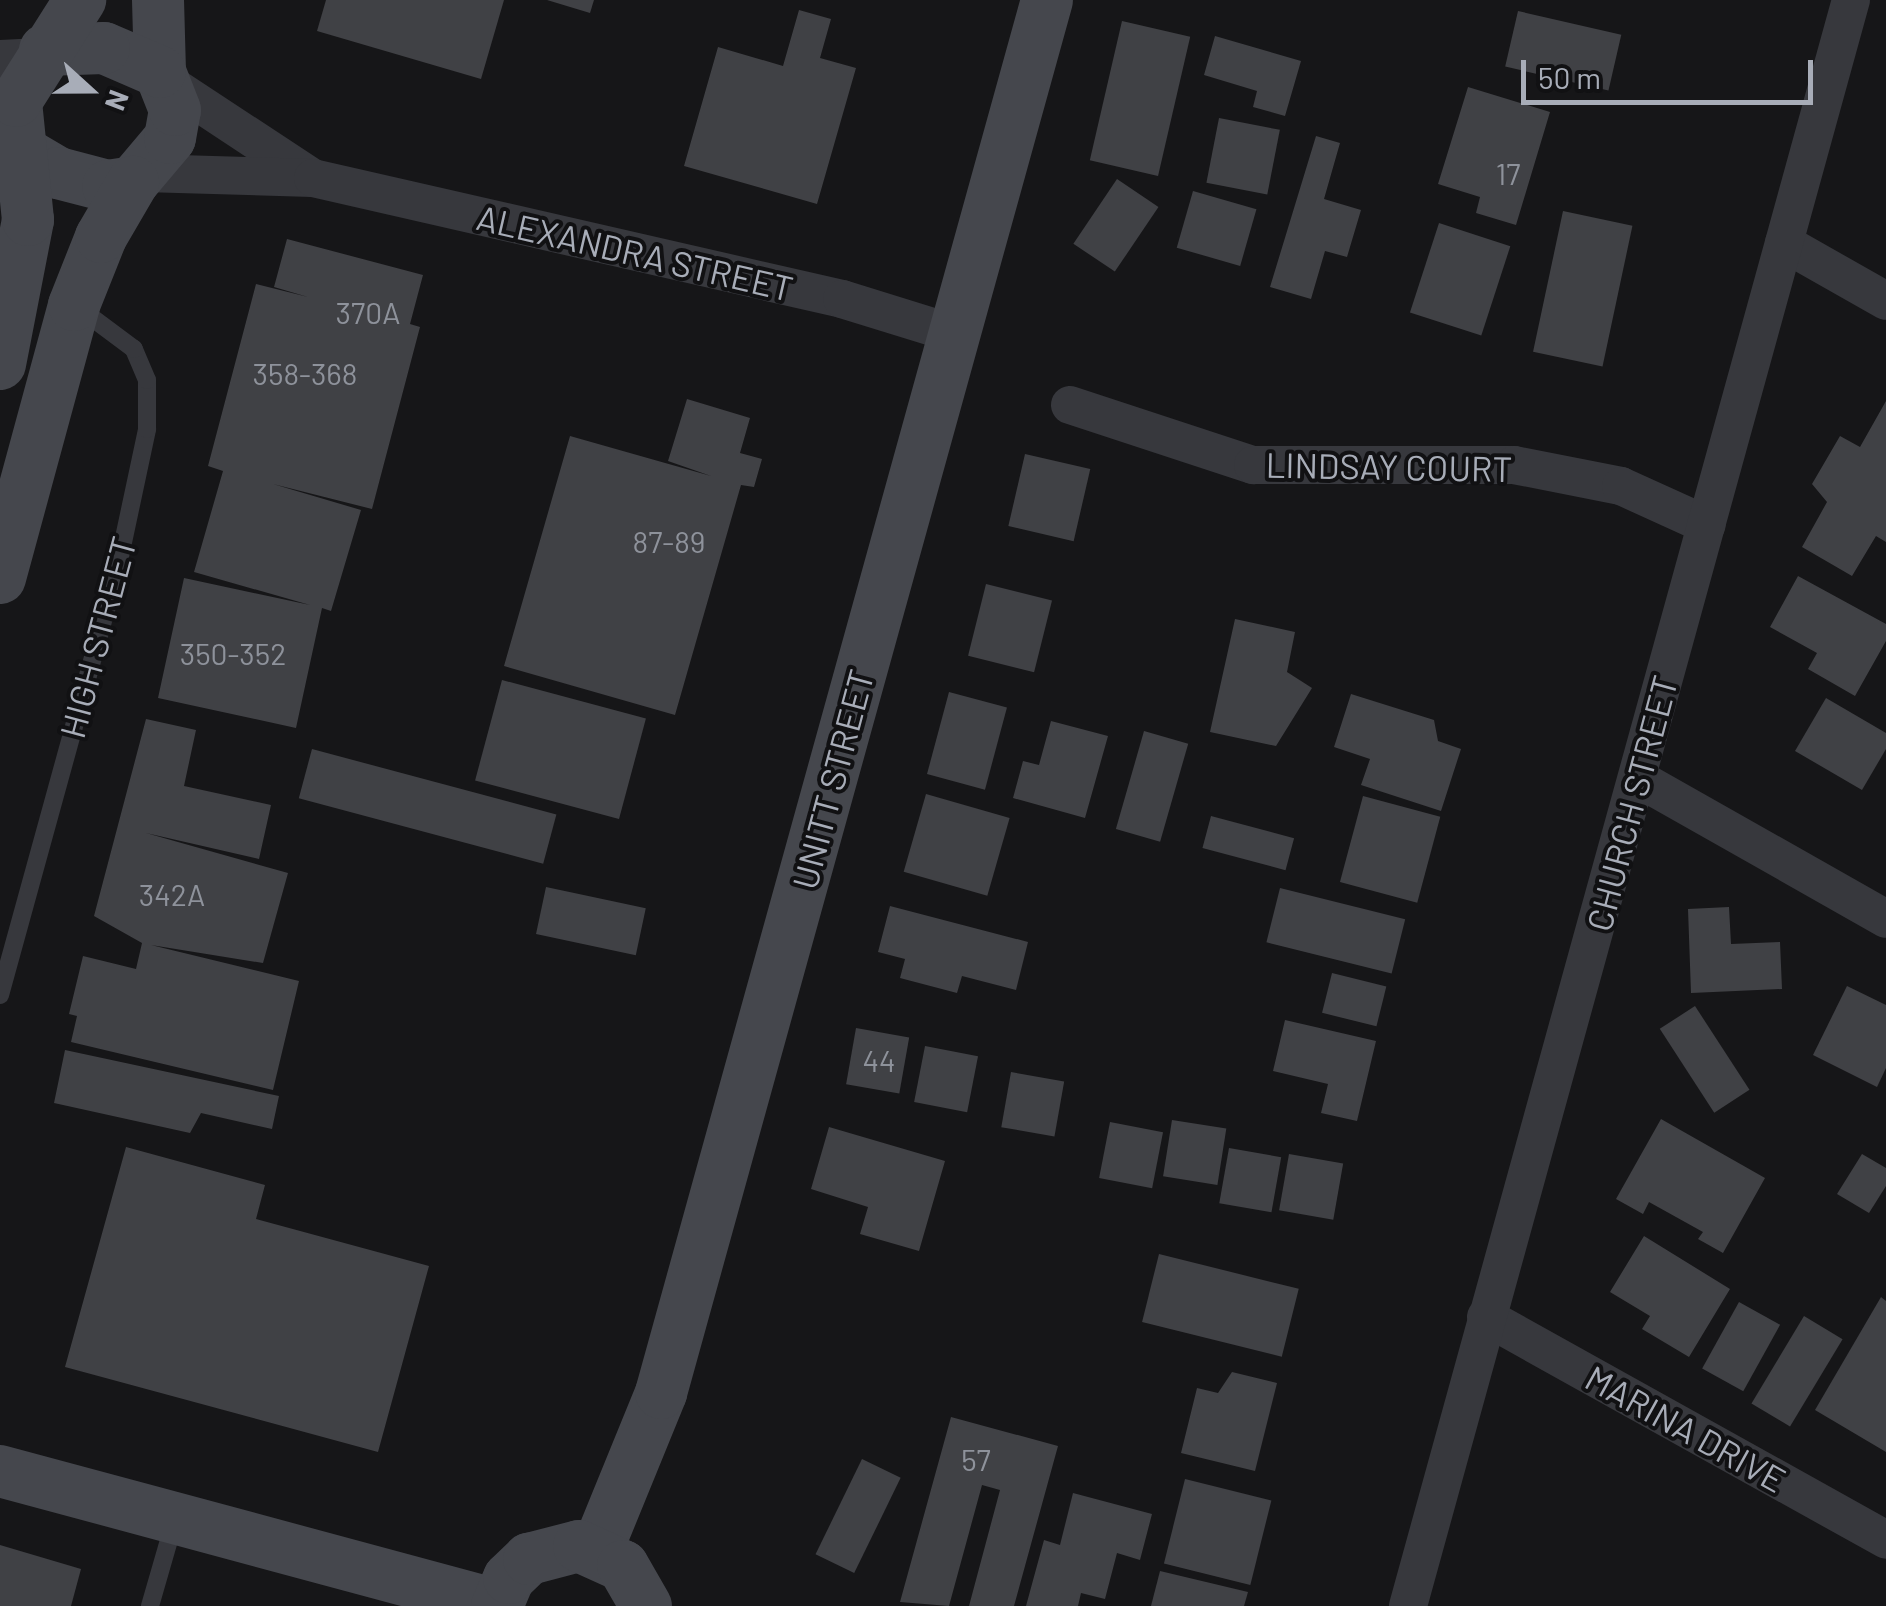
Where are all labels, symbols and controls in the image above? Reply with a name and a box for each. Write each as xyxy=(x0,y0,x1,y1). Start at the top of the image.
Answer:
north arrow xyxy=(40,40,140,140)
scale bar xyxy=(1526,40,1818,102)
text: 50 m xyxy=(1538,59,1601,95)
text: N xyxy=(99,86,137,116)
house number: 17 xyxy=(1496,155,1520,191)
street label: ALEXANDRA STREET xyxy=(473,195,797,309)
house number: 370A xyxy=(336,294,400,330)
house number: 358-368 xyxy=(253,355,357,391)
street label: LINDSAY COURT xyxy=(1265,443,1513,489)
house number: 87-89 xyxy=(633,523,705,559)
street label: HIGH STREET xyxy=(50,532,144,742)
house number: 350-352 xyxy=(180,635,286,671)
street label: UNITT STREET xyxy=(783,665,881,893)
street label: CHURCH STREET xyxy=(1577,671,1685,935)
house number: 342A xyxy=(139,876,205,912)
house number: 44 xyxy=(862,1042,896,1078)
street label: MARINA DRIVE xyxy=(1579,1356,1793,1500)
house number: 57 xyxy=(961,1441,991,1477)

